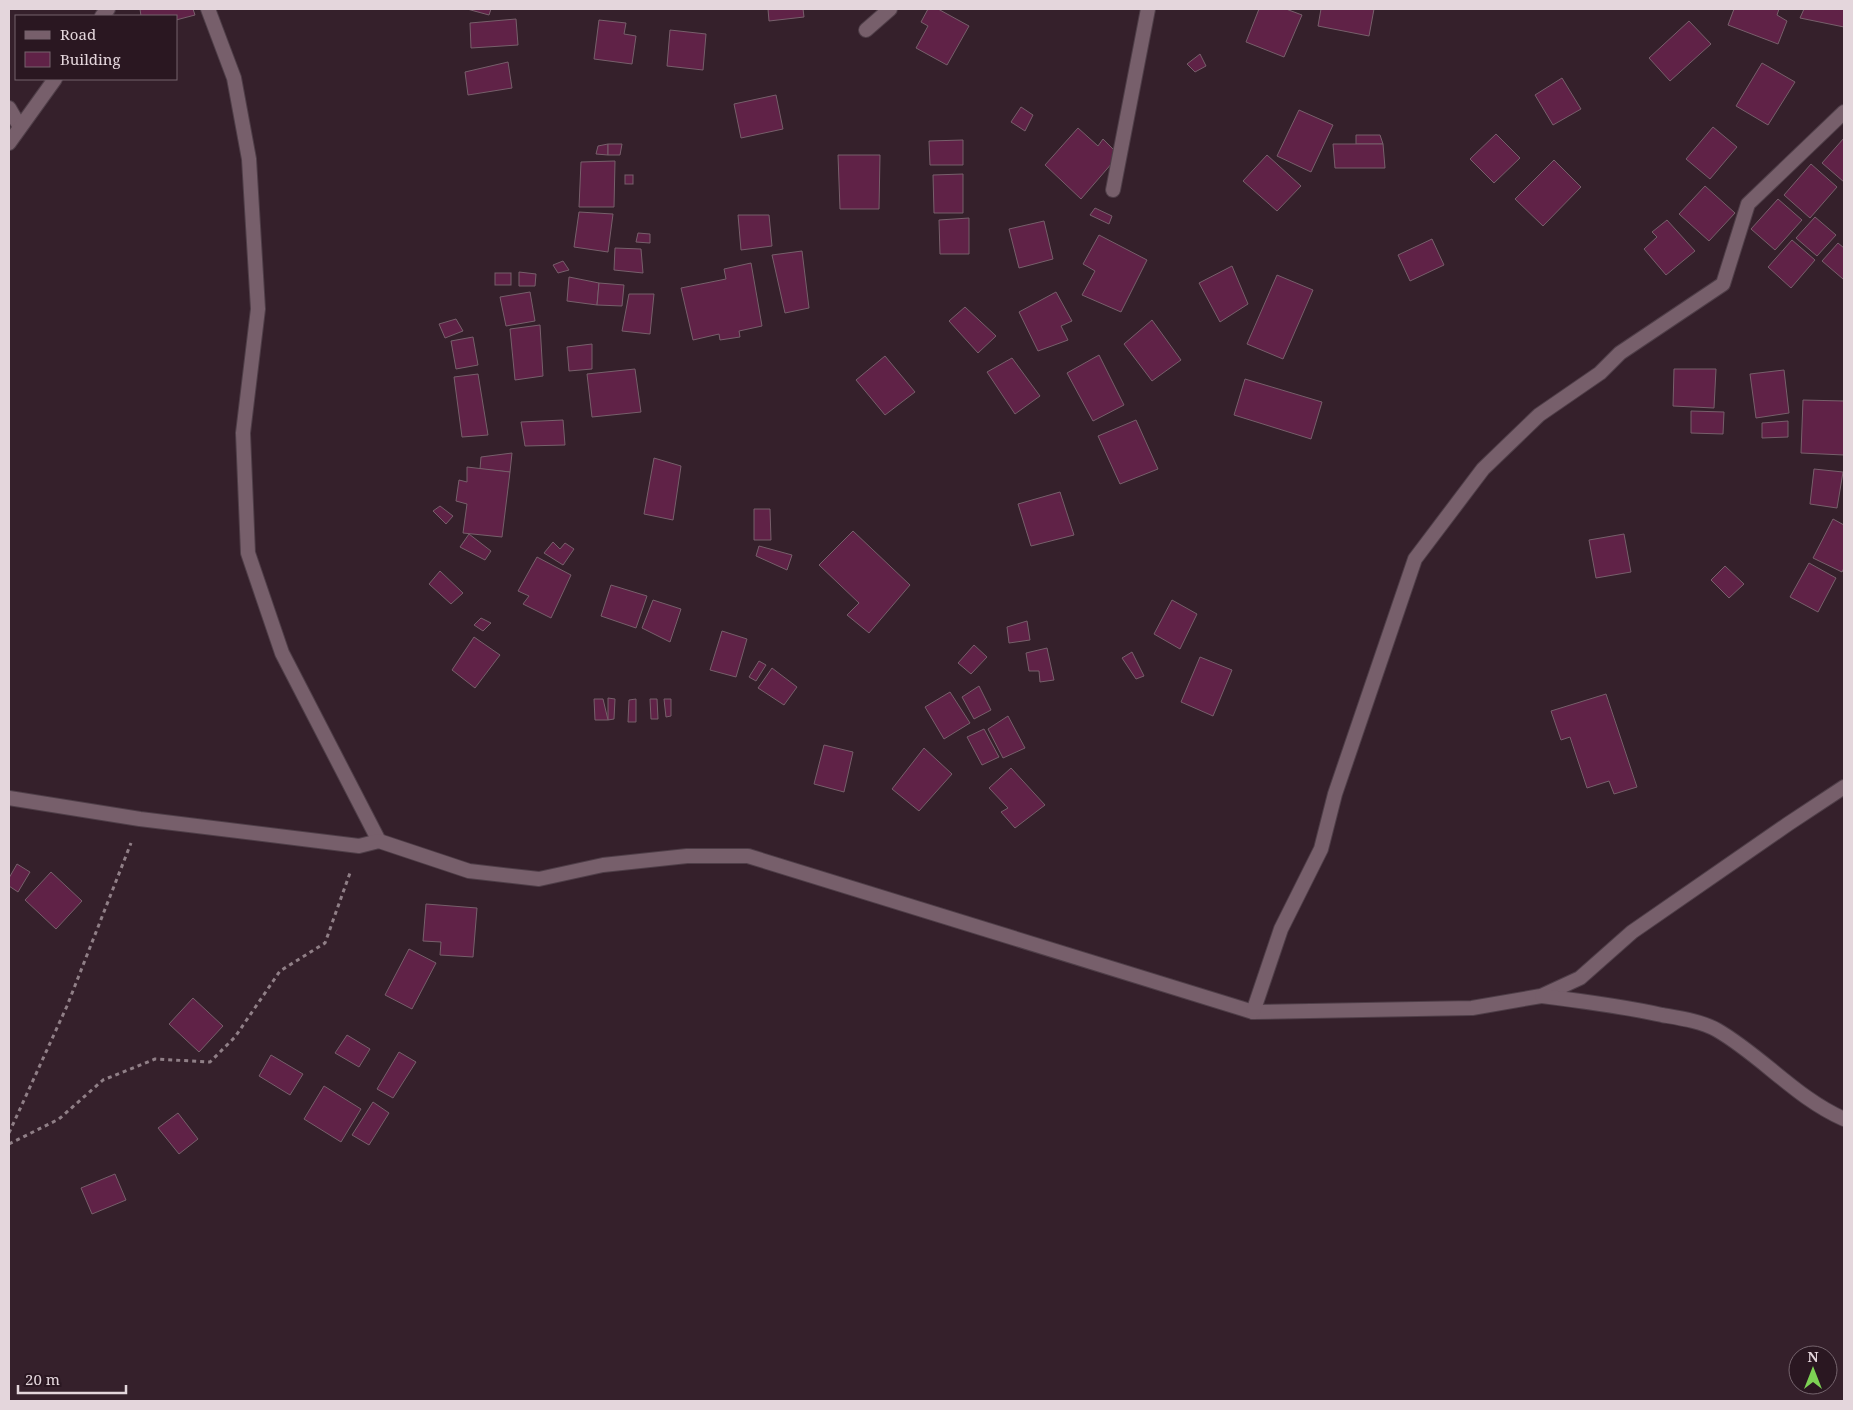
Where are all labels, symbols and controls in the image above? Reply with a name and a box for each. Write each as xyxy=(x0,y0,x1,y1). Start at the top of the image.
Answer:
legend xyxy=(15,15,178,80)
text: Road xyxy=(60,24,96,44)
text: Building xyxy=(60,49,121,69)
north arrow xyxy=(1788,1345,1838,1395)
text: N xyxy=(1807,1347,1819,1366)
scale bar xyxy=(18,1362,125,1394)
text: 20 m xyxy=(25,1369,60,1389)

